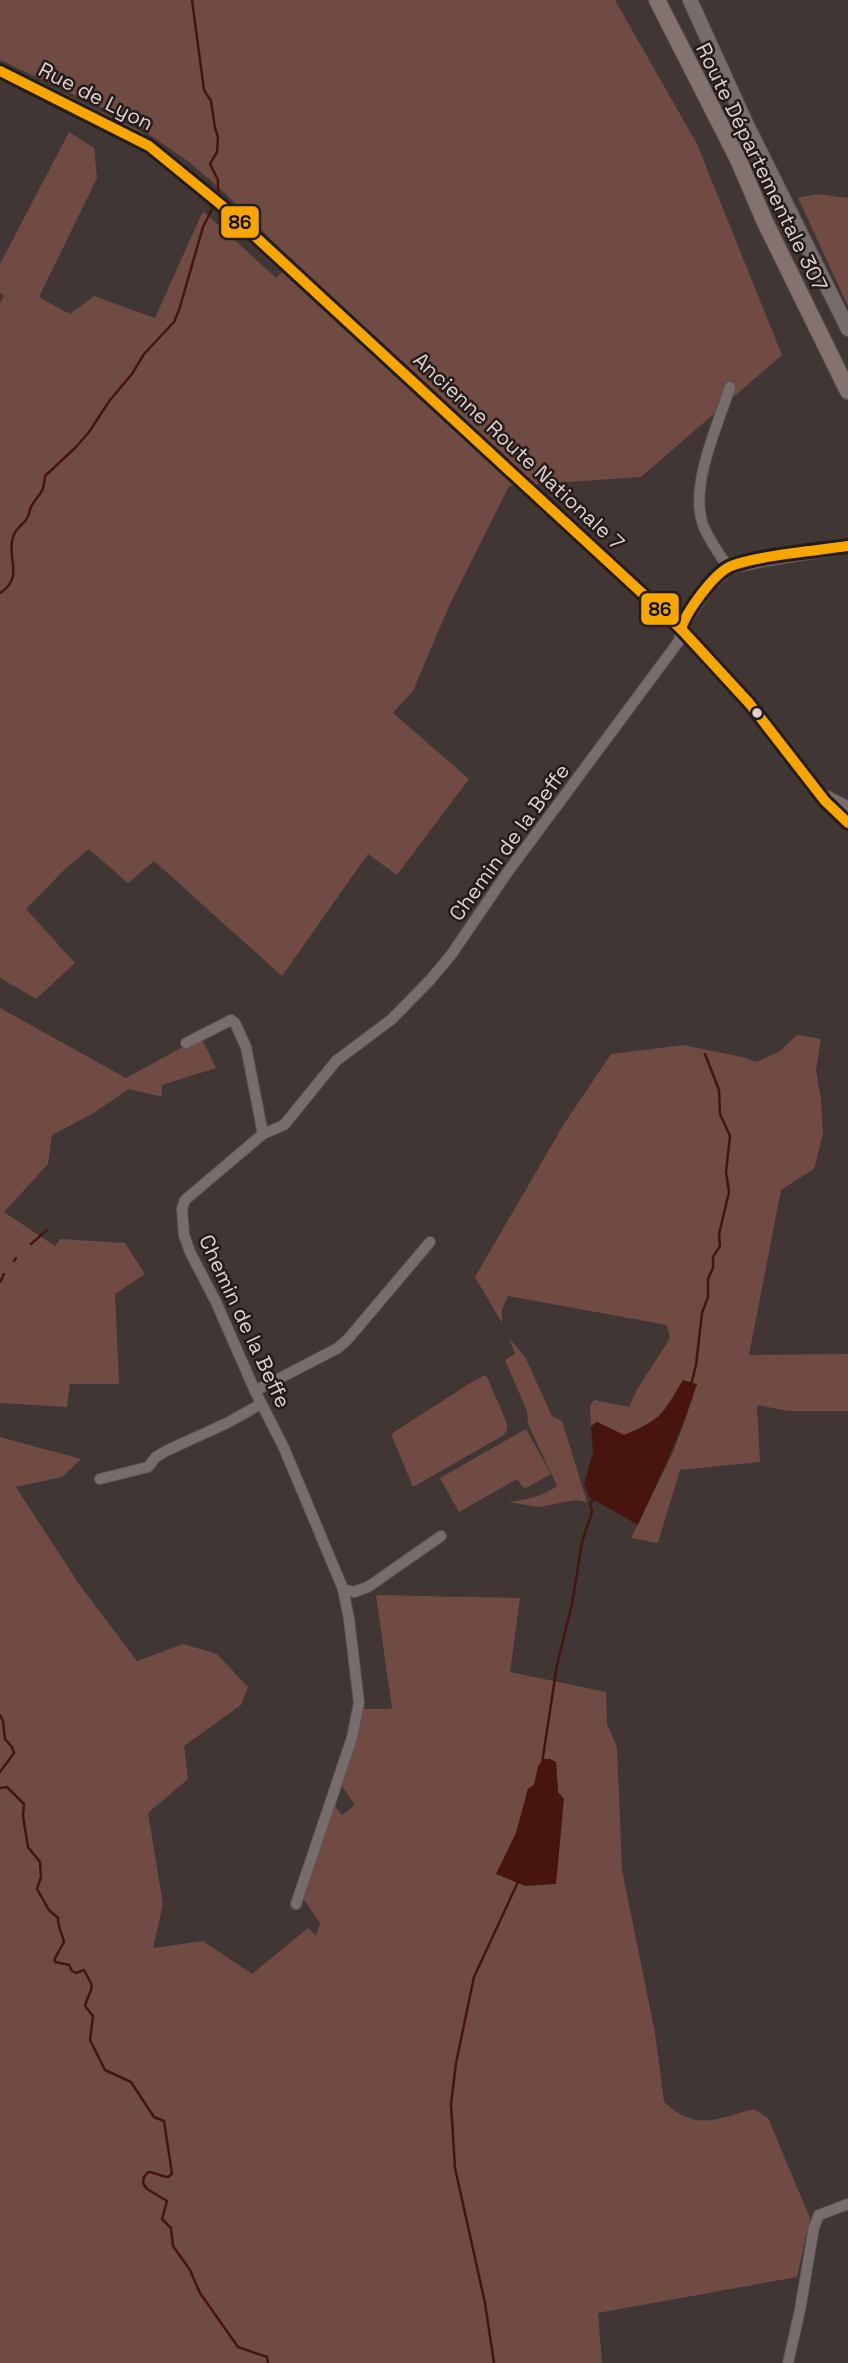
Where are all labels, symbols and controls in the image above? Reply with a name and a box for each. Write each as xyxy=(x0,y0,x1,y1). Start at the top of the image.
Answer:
street label: Route Départementale 307 xyxy=(690,38,834,296)
street label: Rue de Lyon xyxy=(34,56,158,136)
line badge: 86 xyxy=(220,205,260,239)
text: 86 xyxy=(228,210,252,235)
street label: Ancienne Route Nationale 7 xyxy=(408,346,630,556)
line badge: 86 xyxy=(640,592,680,626)
text: 86 xyxy=(648,597,672,622)
unlabelled marker xyxy=(750,706,764,720)
street label: Chemin de la Beffe xyxy=(443,758,575,926)
street label: Chemin de la Beffe xyxy=(193,1230,297,1412)

